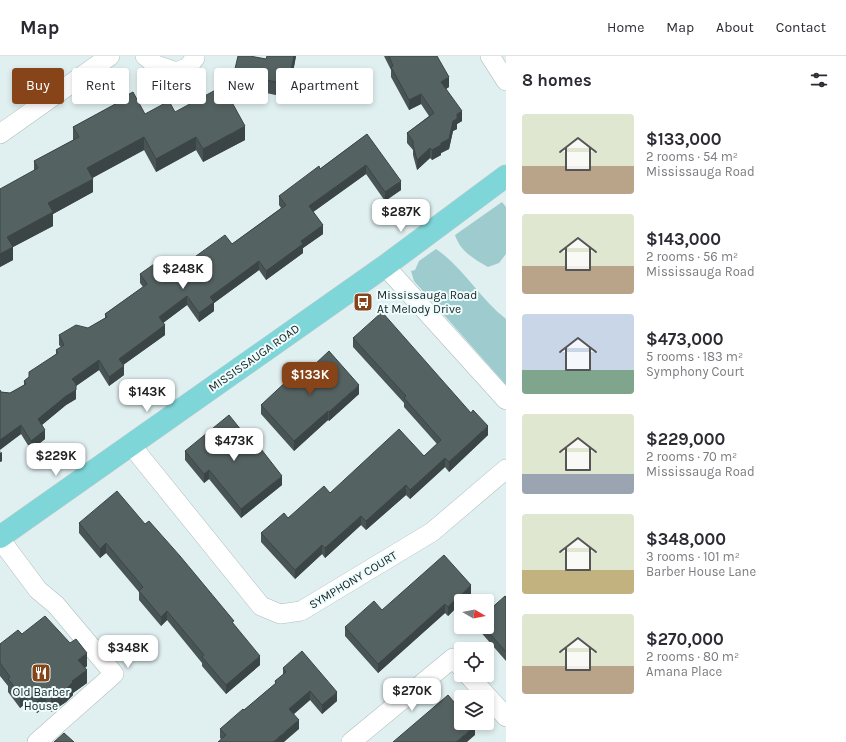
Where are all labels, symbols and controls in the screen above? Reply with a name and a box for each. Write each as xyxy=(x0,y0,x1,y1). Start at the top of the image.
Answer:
text: Map xyxy=(20,17,59,39)
text: Home xyxy=(607,19,644,36)
text: Map xyxy=(666,19,694,36)
text: About xyxy=(716,19,754,36)
text: Contact xyxy=(776,19,826,36)
chip: Buy xyxy=(12,68,64,104)
chip: Rent xyxy=(72,68,129,104)
chip: Filters xyxy=(137,68,206,104)
chip: New xyxy=(214,68,268,104)
chip: Apartment xyxy=(276,68,373,104)
icon: filters xyxy=(808,69,830,91)
text: 8 homes xyxy=(522,70,592,90)
text: $133,000 xyxy=(646,129,721,149)
icon: home xyxy=(554,130,602,178)
text: 2 rooms · 54 m² xyxy=(646,149,738,164)
text: Mississauga Road xyxy=(646,164,755,179)
pin: $287K xyxy=(373,199,429,233)
text: $287K xyxy=(381,204,421,219)
text: $143,000 xyxy=(646,229,721,249)
icon: home xyxy=(554,230,602,278)
text: 2 rooms · 56 m² xyxy=(646,249,738,264)
pin: $248K xyxy=(155,256,211,290)
text: $248K xyxy=(162,261,204,276)
text: Mississauga Road xyxy=(646,264,755,279)
place label: Mississauga Road At Melody Drive xyxy=(377,288,477,316)
bus stop icon: Mississauga Road At Melody Drive xyxy=(352,291,374,313)
street label: MISSISSAUGA ROAD xyxy=(206,321,302,395)
text: $473,000 xyxy=(646,329,723,349)
icon: home xyxy=(554,330,602,378)
text: 5 rooms · 183 m² xyxy=(646,349,743,364)
pin: $133K xyxy=(282,362,338,396)
text: Symphony Court xyxy=(646,364,744,379)
text: $133K xyxy=(291,367,329,382)
pin: $143K xyxy=(119,379,175,413)
text: $143K xyxy=(128,384,166,399)
pin: $473K xyxy=(206,428,262,462)
text: $229,000 xyxy=(646,429,725,449)
icon: home xyxy=(554,430,602,478)
text: $473K xyxy=(214,433,254,448)
pin: $229K xyxy=(28,443,84,477)
text: $229K xyxy=(35,448,77,463)
text: 2 rooms · 70 m² xyxy=(646,449,737,464)
text: Mississauga Road xyxy=(646,464,755,479)
text: $348,000 xyxy=(646,529,726,549)
icon: home xyxy=(554,530,602,578)
street label: SYMPHONY COURT xyxy=(307,548,399,612)
text: 3 rooms · 101 m² xyxy=(646,549,740,564)
text: Barber House Lane xyxy=(646,564,756,579)
north arrow xyxy=(454,594,494,634)
map controls xyxy=(454,594,494,730)
text: $270,000 xyxy=(646,629,724,649)
icon: home xyxy=(554,630,602,678)
pin: $348K xyxy=(100,635,156,669)
text: $348K xyxy=(107,640,149,655)
button: locate xyxy=(454,642,494,682)
text: 2 rooms · 80 m² xyxy=(646,649,739,664)
restaurant icon: Old Barber House xyxy=(30,662,52,684)
text: Amana Place xyxy=(646,664,722,679)
pin: $270K xyxy=(384,678,440,712)
text: $270K xyxy=(392,683,432,698)
place label: Old Barber House xyxy=(12,685,70,713)
button: layers xyxy=(454,690,494,730)

